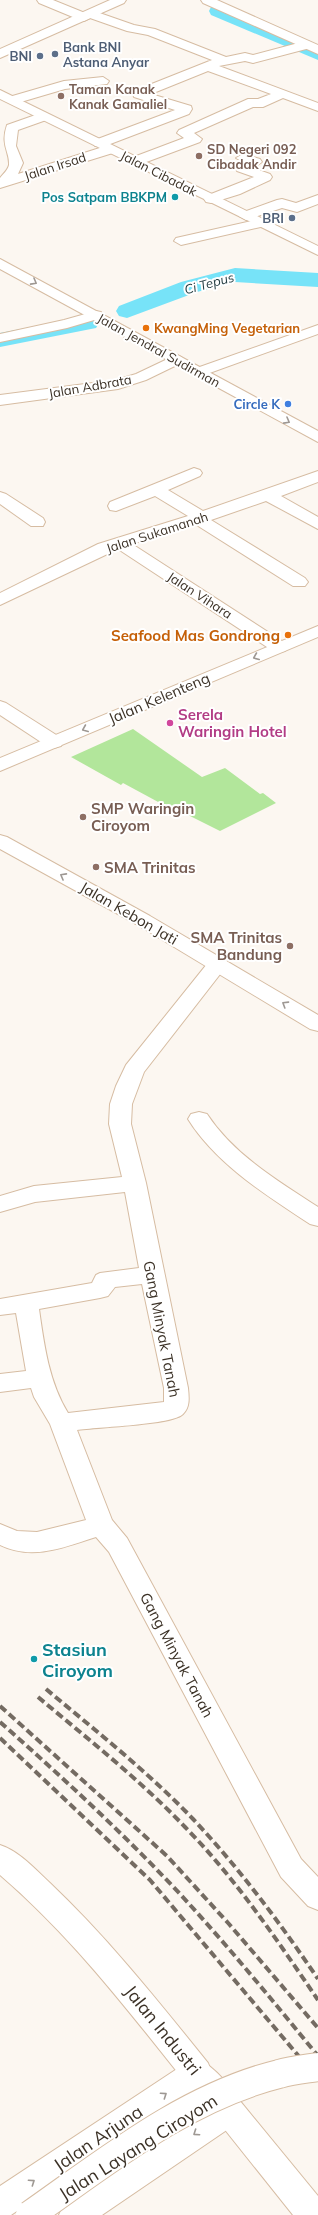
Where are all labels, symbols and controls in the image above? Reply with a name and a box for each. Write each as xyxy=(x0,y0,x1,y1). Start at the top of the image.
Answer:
place label: Bank BNI Astana Anyar xyxy=(63,39,150,71)
place label: BNI xyxy=(10,48,32,64)
marker: Bank BNI Astana Anyar xyxy=(50,49,60,59)
marker: BNI xyxy=(35,51,45,61)
place label: Taman Kanak Kanak Gamaliel xyxy=(69,81,167,112)
marker: Taman Kanak Kanak Gamaliel xyxy=(56,91,66,101)
place label: SD Negeri 092 Cibadak Andir xyxy=(207,141,297,172)
street label: Jalan Cibadak xyxy=(118,147,200,199)
street label: Jalan Irsad xyxy=(22,148,88,184)
marker: SD Negeri 092 Cibadak Andir xyxy=(194,151,204,161)
place label: Pos Satpam BBKPM xyxy=(42,189,167,205)
marker: Pos Satpam BBKPM xyxy=(170,192,180,202)
place label: BRI xyxy=(262,210,284,226)
marker: BRI xyxy=(287,213,297,223)
water label: Ci Tepus xyxy=(182,269,236,297)
one-way arrow xyxy=(30,277,37,284)
street label: Jalan Jendral Sudirman xyxy=(95,310,223,390)
place label: KwangMing Vegetarian xyxy=(154,320,300,336)
marker: KwangMing Vegetarian xyxy=(141,323,151,333)
street label: Jalan Adbrata xyxy=(47,371,133,401)
place label: Circle K xyxy=(233,396,281,412)
marker: Circle K xyxy=(283,399,293,409)
one-way arrow xyxy=(283,416,291,423)
street label: Jalan Sukamanah xyxy=(104,508,210,556)
street label: Jalan Vihara xyxy=(165,568,235,622)
place label: Seafood Mas Gondrong xyxy=(111,626,280,645)
marker: Seafood Mas Gondrong xyxy=(283,630,293,640)
one-way arrow xyxy=(253,652,261,660)
street label: Jalan Kelenteng xyxy=(105,668,213,728)
place label: Serela Waringin Hotel xyxy=(178,705,287,741)
marker: Serela Waringin Hotel xyxy=(165,718,175,728)
one-way arrow xyxy=(81,724,89,732)
place label: SMP Waringin Ciroyom xyxy=(91,799,194,835)
marker: SMP Waringin Ciroyom xyxy=(78,812,88,822)
place label: SMA Trinitas xyxy=(104,858,195,877)
marker: SMA Trinitas xyxy=(91,862,101,872)
one-way arrow xyxy=(60,873,67,880)
street label: Jalan Kebon Jati xyxy=(77,877,181,949)
place label: SMA Trinitas Bandung xyxy=(191,928,282,964)
marker: SMA Trinitas Bandung xyxy=(285,941,295,951)
one-way arrow xyxy=(282,1001,289,1009)
street label: Gang Minyak Tanah xyxy=(139,1259,185,1399)
street label: Gang Minyak Tanah xyxy=(136,1589,218,1721)
place label: Stasiun Ciroyom xyxy=(42,1638,113,1682)
marker: Stasiun Ciroyom xyxy=(29,1654,39,1664)
street label: Jalan Industri xyxy=(120,1980,206,2080)
street label: Jalan Layang Ciroyom xyxy=(55,2089,221,2205)
one-way arrow xyxy=(160,2092,167,2100)
street label: Jalan Arjuna xyxy=(49,2100,147,2176)
one-way arrow xyxy=(194,2128,201,2135)
one-way arrow xyxy=(28,2180,35,2187)

